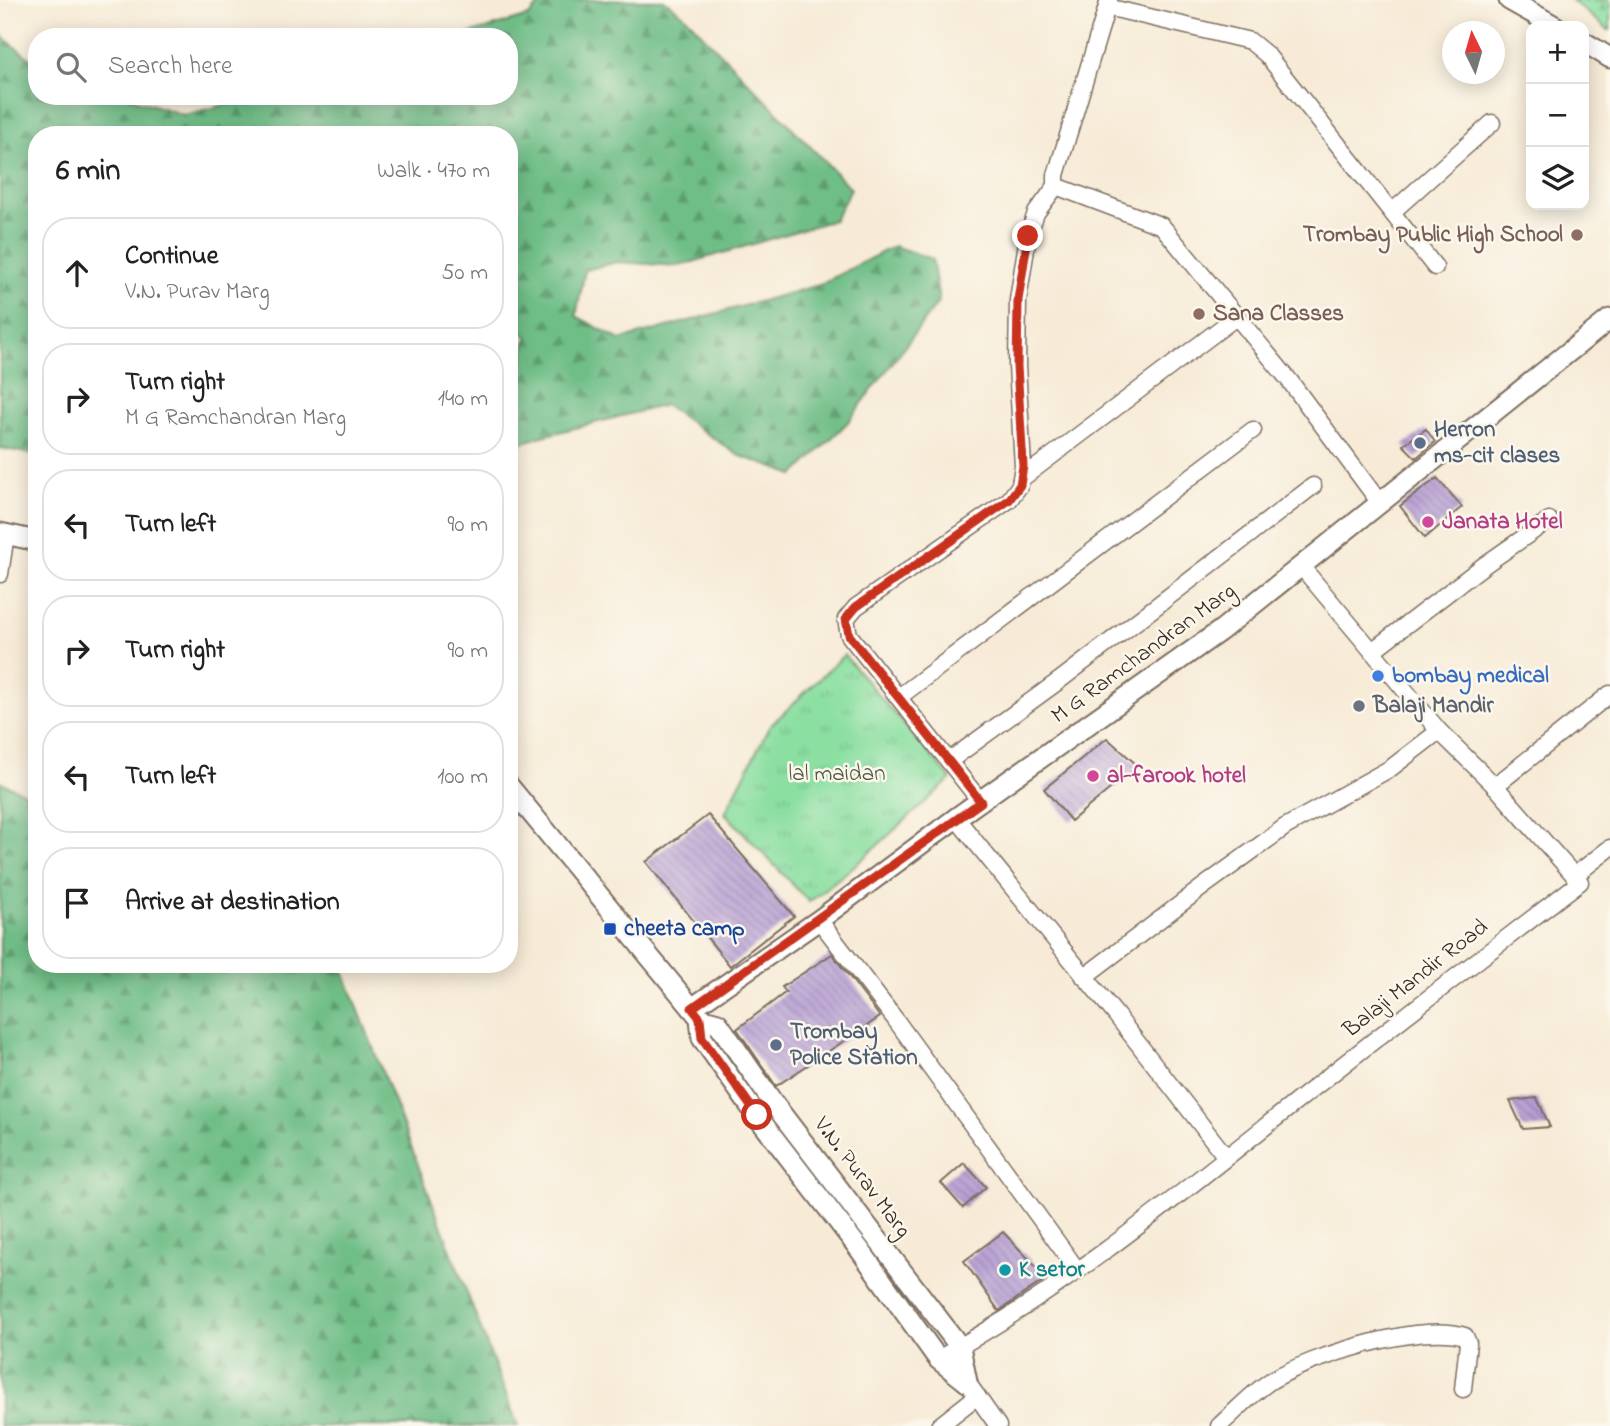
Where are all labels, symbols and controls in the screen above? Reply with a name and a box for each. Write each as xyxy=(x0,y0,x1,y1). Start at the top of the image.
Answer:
north arrow xyxy=(1442,21,1505,84)
map controls xyxy=(1526,21,1589,210)
button: + xyxy=(1526,21,1589,84)
search box xyxy=(28,28,518,105)
icon: search xyxy=(52,48,90,86)
text: Search here xyxy=(108,48,233,86)
button: − xyxy=(1526,84,1589,147)
button: layers xyxy=(1526,147,1589,210)
text: 6 min xyxy=(56,150,120,194)
text: Walk · 470 m xyxy=(377,155,490,188)
place label: Trombay Public High School xyxy=(1303,219,1563,254)
route end xyxy=(1012,220,1043,251)
marker: Trombay Public High School xyxy=(1569,227,1585,243)
text: Continue xyxy=(125,238,218,276)
icon: ahead xyxy=(58,254,96,292)
text: 50 m xyxy=(441,257,488,290)
text: V.N. Purav Marg xyxy=(125,276,270,309)
place label: Sana Classes xyxy=(1213,298,1344,331)
marker: Sana Classes xyxy=(1191,306,1207,322)
text: Turn right xyxy=(125,364,225,402)
icon: right xyxy=(58,380,96,418)
text: 140 m xyxy=(438,383,488,416)
text: M G Ramchandran Marg xyxy=(125,402,346,435)
place label: Herron ms-cit clases xyxy=(1434,414,1561,473)
marker: Herron ms-cit clases xyxy=(1412,435,1428,451)
icon: left xyxy=(58,506,96,544)
text: Turn left xyxy=(125,506,216,544)
place label: Janata Hotel xyxy=(1442,506,1563,539)
text: 90 m xyxy=(448,509,488,542)
marker: Janata Hotel xyxy=(1420,514,1436,530)
street label: M G Ramchandran Marg xyxy=(1045,576,1244,733)
icon: right xyxy=(58,632,96,670)
text: Turn right xyxy=(125,632,225,670)
text: 90 m xyxy=(448,635,488,668)
place label: bombay medical xyxy=(1392,660,1549,695)
marker: bombay medical xyxy=(1370,668,1386,684)
place label: Balaji Mandir xyxy=(1372,690,1494,723)
marker: Balaji Mandir xyxy=(1351,698,1367,714)
icon: left xyxy=(58,758,96,796)
text: Turn left xyxy=(125,758,216,796)
park label: lal maidan xyxy=(789,758,886,791)
place label: al-farook hotel xyxy=(1107,760,1246,793)
text: 100 m xyxy=(437,761,488,794)
marker: al-farook hotel xyxy=(1085,768,1101,784)
icon: arrive xyxy=(58,884,96,922)
text: Arrive at destination xyxy=(125,884,340,922)
street label: Balaji Mandir Road xyxy=(1336,912,1496,1047)
place label: cheeta camp xyxy=(624,913,745,946)
marker: cheeta camp xyxy=(602,921,618,937)
place label: Trombay Police Station xyxy=(790,1016,918,1075)
marker: Trombay Police Station xyxy=(768,1037,784,1053)
route start xyxy=(741,1099,772,1130)
street label: V.N. Purav Marg xyxy=(804,1110,919,1246)
place label: K setor xyxy=(1019,1254,1086,1287)
marker: K setor xyxy=(997,1262,1013,1278)

